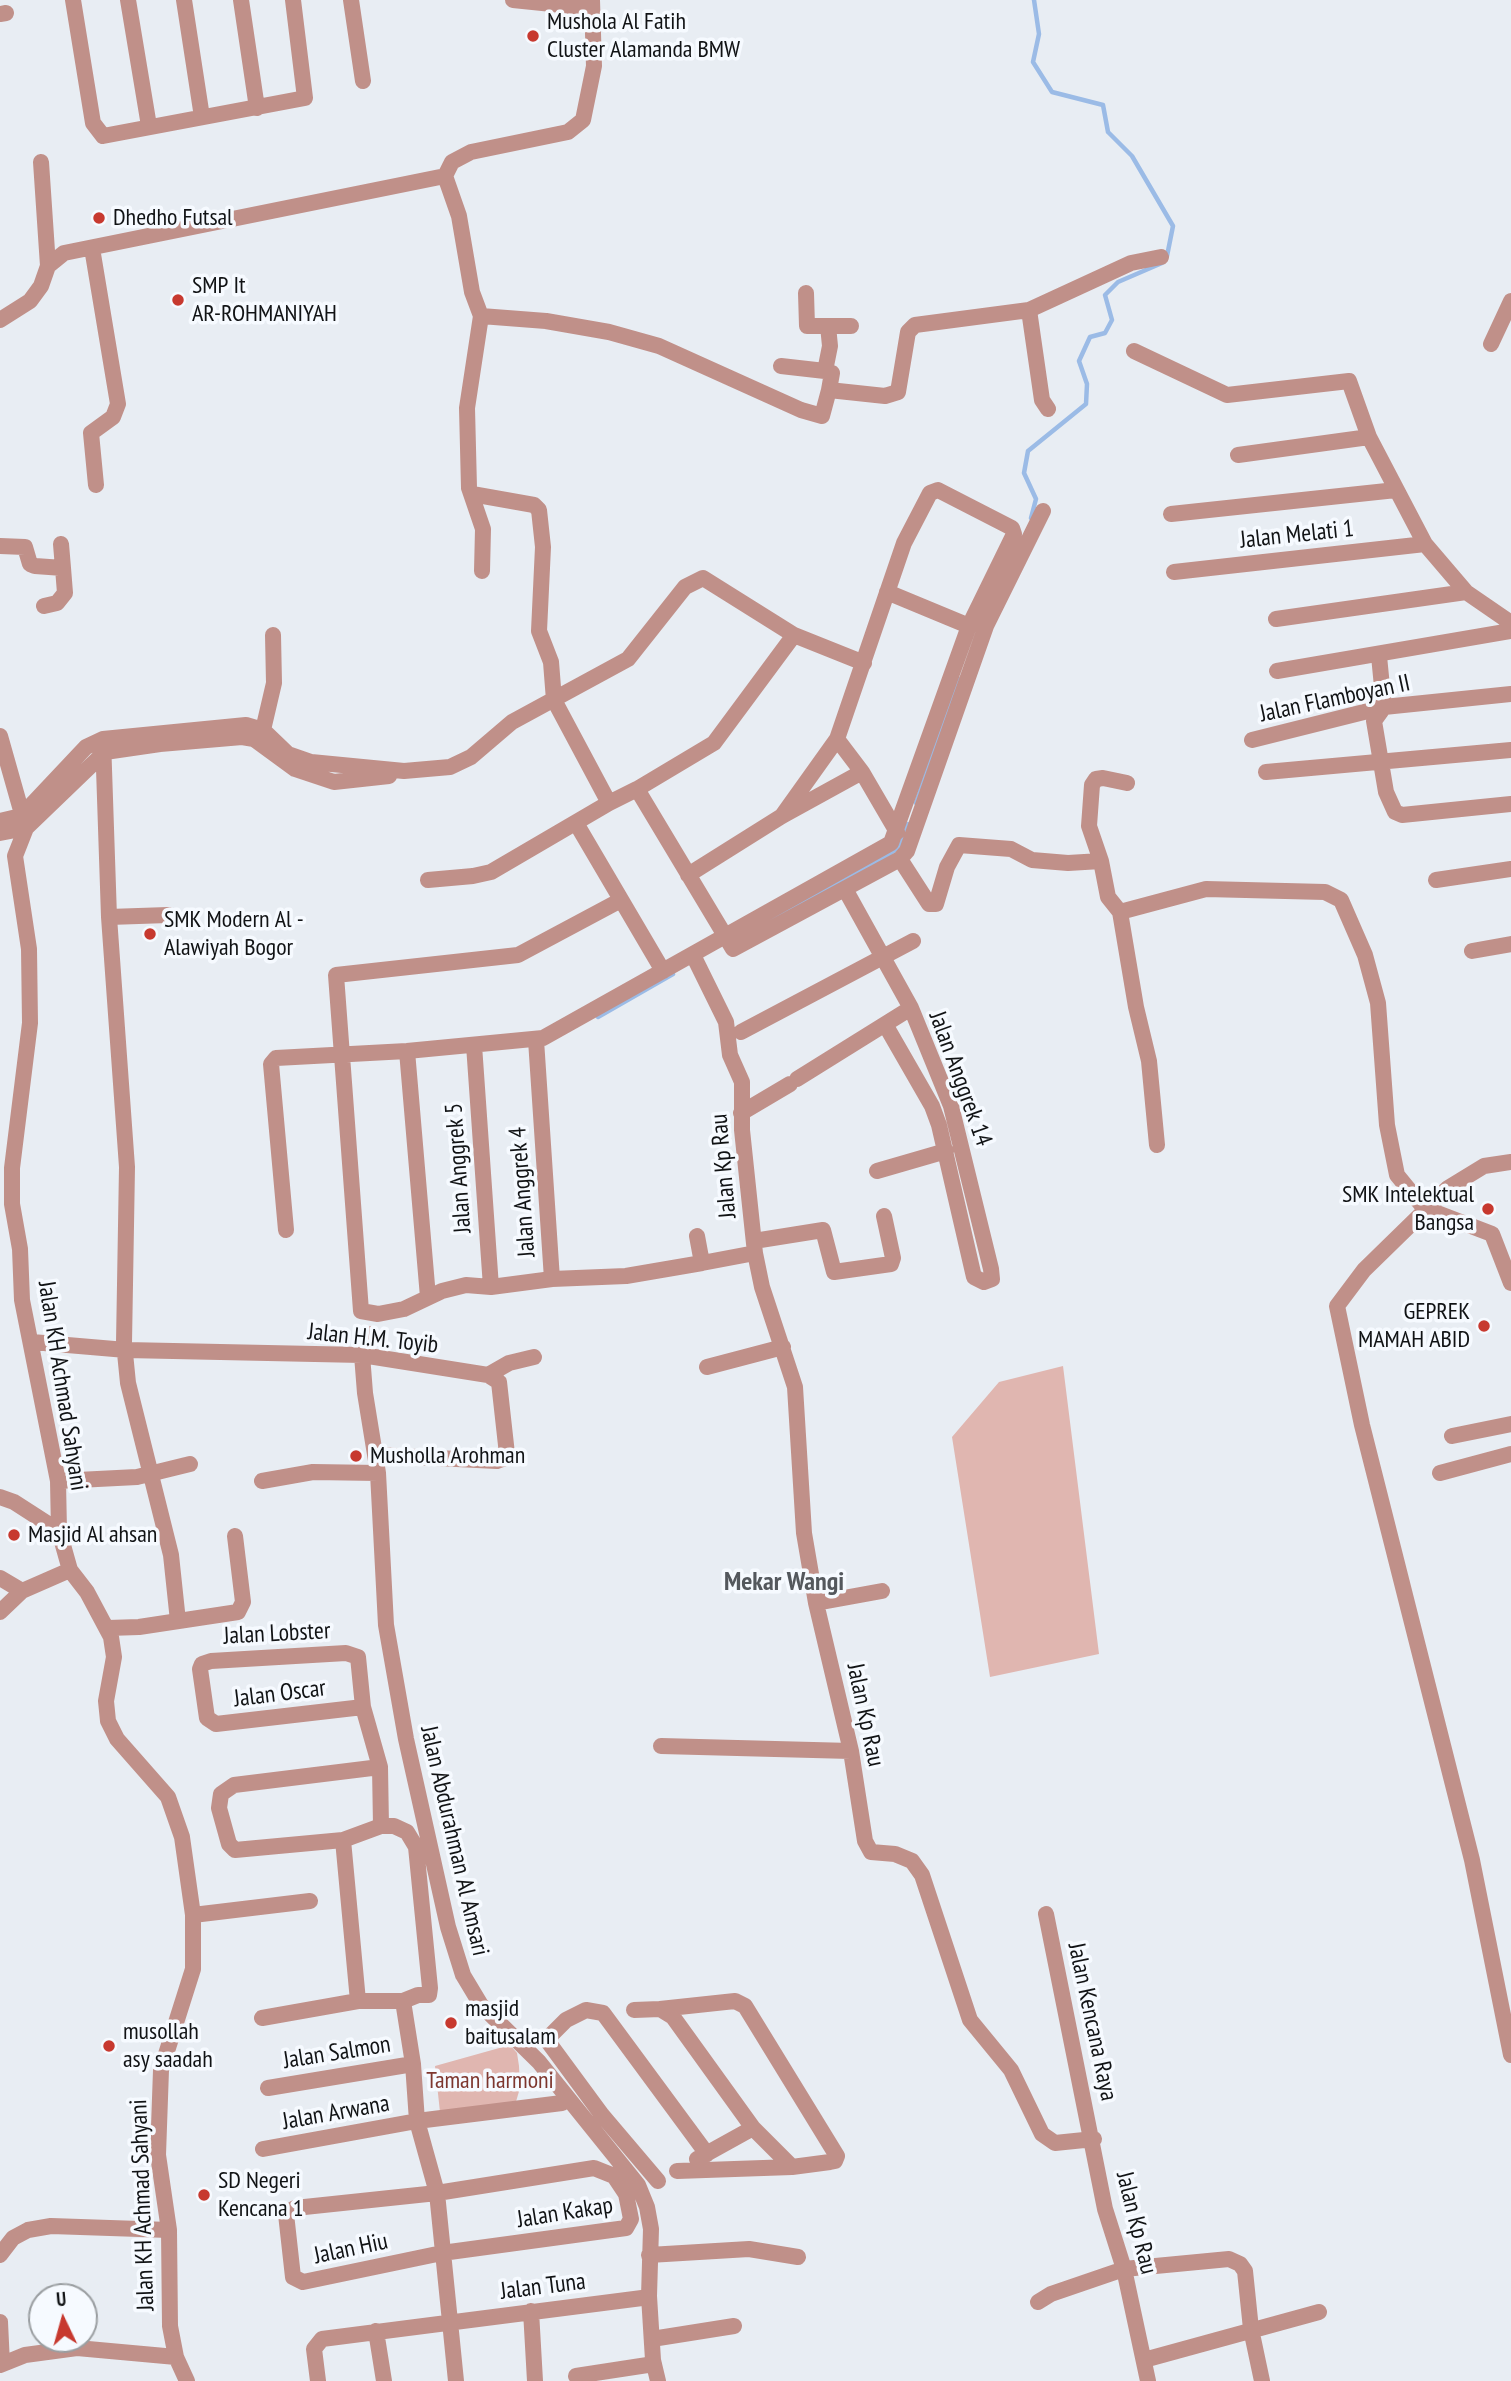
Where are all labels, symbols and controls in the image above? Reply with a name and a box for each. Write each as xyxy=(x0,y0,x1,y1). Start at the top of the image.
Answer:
place label: Mushola Al Fatih Cluster Alamanda BMW xyxy=(547,8,740,64)
marker: Mushola Al Fatih Cluster Alamanda BMW xyxy=(525,28,541,44)
place label: Dhedho Futsal xyxy=(113,204,233,232)
marker: Dhedho Futsal xyxy=(91,210,107,226)
place label: SMP It AR-ROHMANIYAH xyxy=(192,272,337,328)
marker: SMP It AR-ROHMANIYAH xyxy=(170,292,186,308)
street label: Jalan Melati 1 xyxy=(1239,515,1355,555)
street label: Jalan Flamboyan II xyxy=(1257,669,1413,729)
place label: SMK Modern Al - Alawiyah Bogor xyxy=(164,906,304,962)
marker: SMK Modern Al - Alawiyah Bogor xyxy=(142,926,158,942)
street label: Jalan Anggrek 14 xyxy=(922,1008,998,1150)
street label: Jalan Anggrek 5 xyxy=(440,1102,478,1234)
street label: Jalan Kp Rau xyxy=(705,1113,743,1219)
street label: Jalan Anggrek 4 xyxy=(504,1126,542,1258)
place label: SMK Intelektual Bangsa xyxy=(1342,1181,1474,1237)
marker: SMK Intelektual Bangsa xyxy=(1480,1201,1496,1217)
street label: Jalan KH Achmad Sahyani xyxy=(31,1279,93,1493)
place label: GEPREK MAMAH ABID xyxy=(1358,1298,1470,1354)
street label: Jalan H.M. Toyib xyxy=(306,1318,440,1360)
marker: GEPREK MAMAH ABID xyxy=(1476,1318,1492,1334)
place label: Musholla Arohman xyxy=(370,1442,525,1470)
marker: Musholla Arohman xyxy=(348,1448,364,1464)
place label: Masjid Al ahsan xyxy=(28,1521,157,1549)
marker: Masjid Al ahsan xyxy=(6,1527,22,1543)
district label: Mekar Wangi xyxy=(724,1567,844,1599)
street label: Jalan Lobster xyxy=(223,1617,331,1651)
street label: Jalan Kp Rau xyxy=(840,1661,890,1769)
street label: Jalan Oscar xyxy=(232,1674,328,1714)
street label: Jalan Abdurahman Al Amsari xyxy=(414,1723,494,1959)
street label: Jalan Kencana Raya xyxy=(1061,1940,1123,2104)
place label: masjid baitusalam xyxy=(465,1995,556,2051)
marker: masjid baitusalam xyxy=(443,2015,459,2031)
place label: musollah asy saadah xyxy=(123,2018,213,2074)
street label: Jalan Salmon xyxy=(281,2030,393,2076)
marker: musollah asy saadah xyxy=(101,2038,117,2054)
park label: Taman harmoni xyxy=(426,2067,554,2095)
street label: Jalan Arwana xyxy=(280,2089,392,2137)
street label: Jalan KH Achmad Sahyani xyxy=(125,2099,161,2311)
place label: SD Negeri Kencana 1 xyxy=(218,2167,304,2223)
street label: Jalan Kp Rau xyxy=(1109,2169,1163,2277)
marker: SD Negeri Kencana 1 xyxy=(196,2187,212,2203)
street label: Jalan Kakap xyxy=(515,2191,615,2235)
street label: Jalan Hiu xyxy=(311,2227,391,2271)
street label: Jalan Tuna xyxy=(499,2268,587,2306)
north arrow xyxy=(28,2283,98,2353)
text: U xyxy=(55,2287,67,2311)

